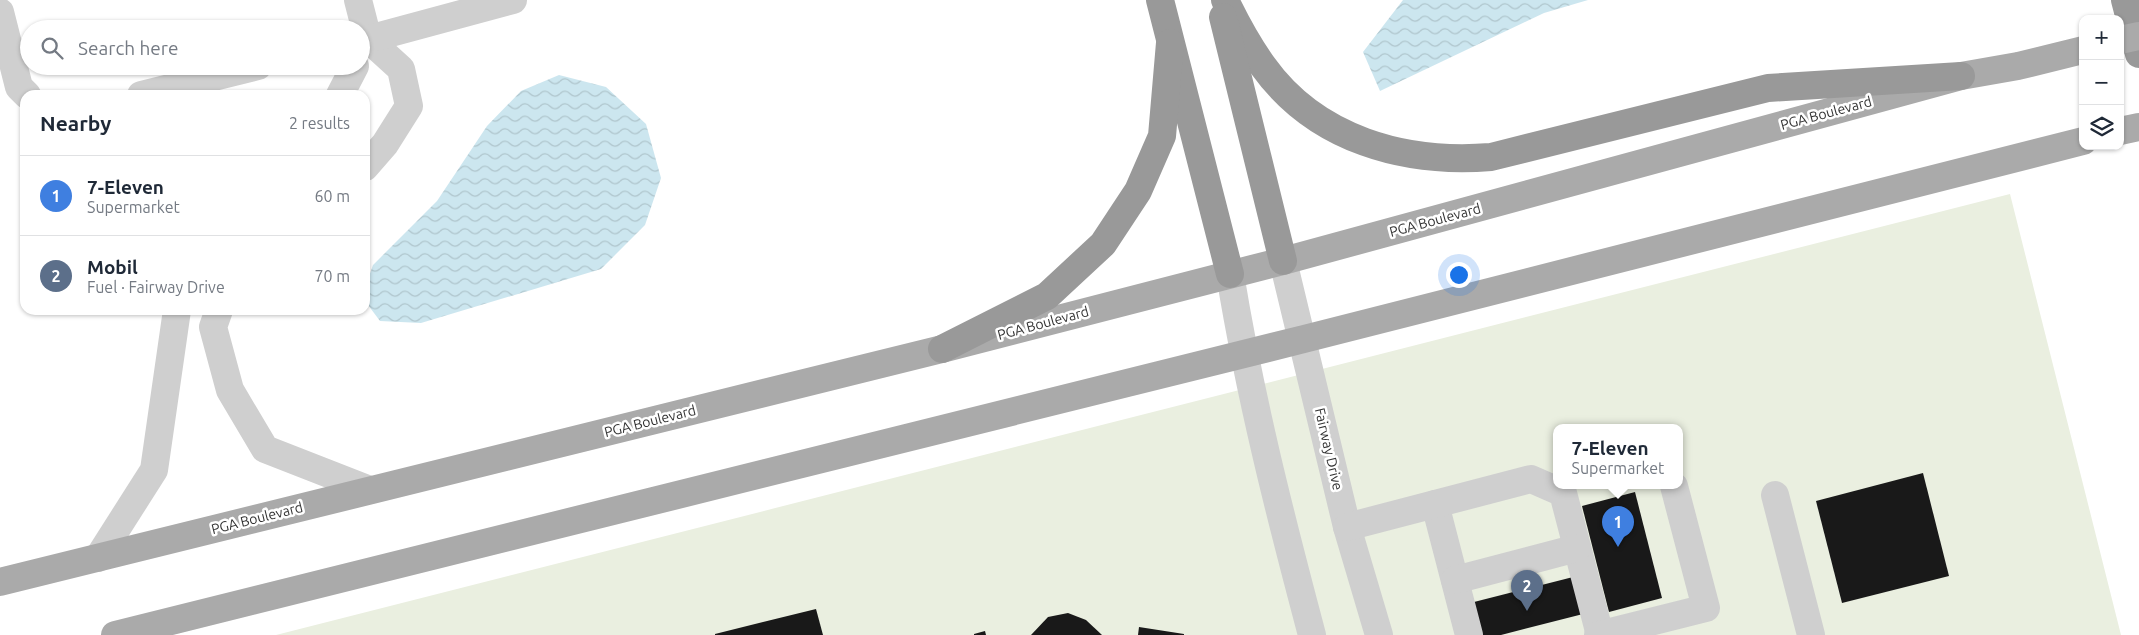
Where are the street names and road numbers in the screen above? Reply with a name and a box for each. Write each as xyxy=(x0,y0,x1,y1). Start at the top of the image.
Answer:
street label: PGA Boulevard xyxy=(1779,93,1873,133)
street label: PGA Boulevard xyxy=(1388,200,1482,240)
street label: PGA Boulevard xyxy=(996,303,1090,343)
street label: PGA Boulevard xyxy=(602,402,698,440)
street label: Fairway Drive xyxy=(1312,406,1346,492)
street label: PGA Boulevard xyxy=(209,499,305,537)

